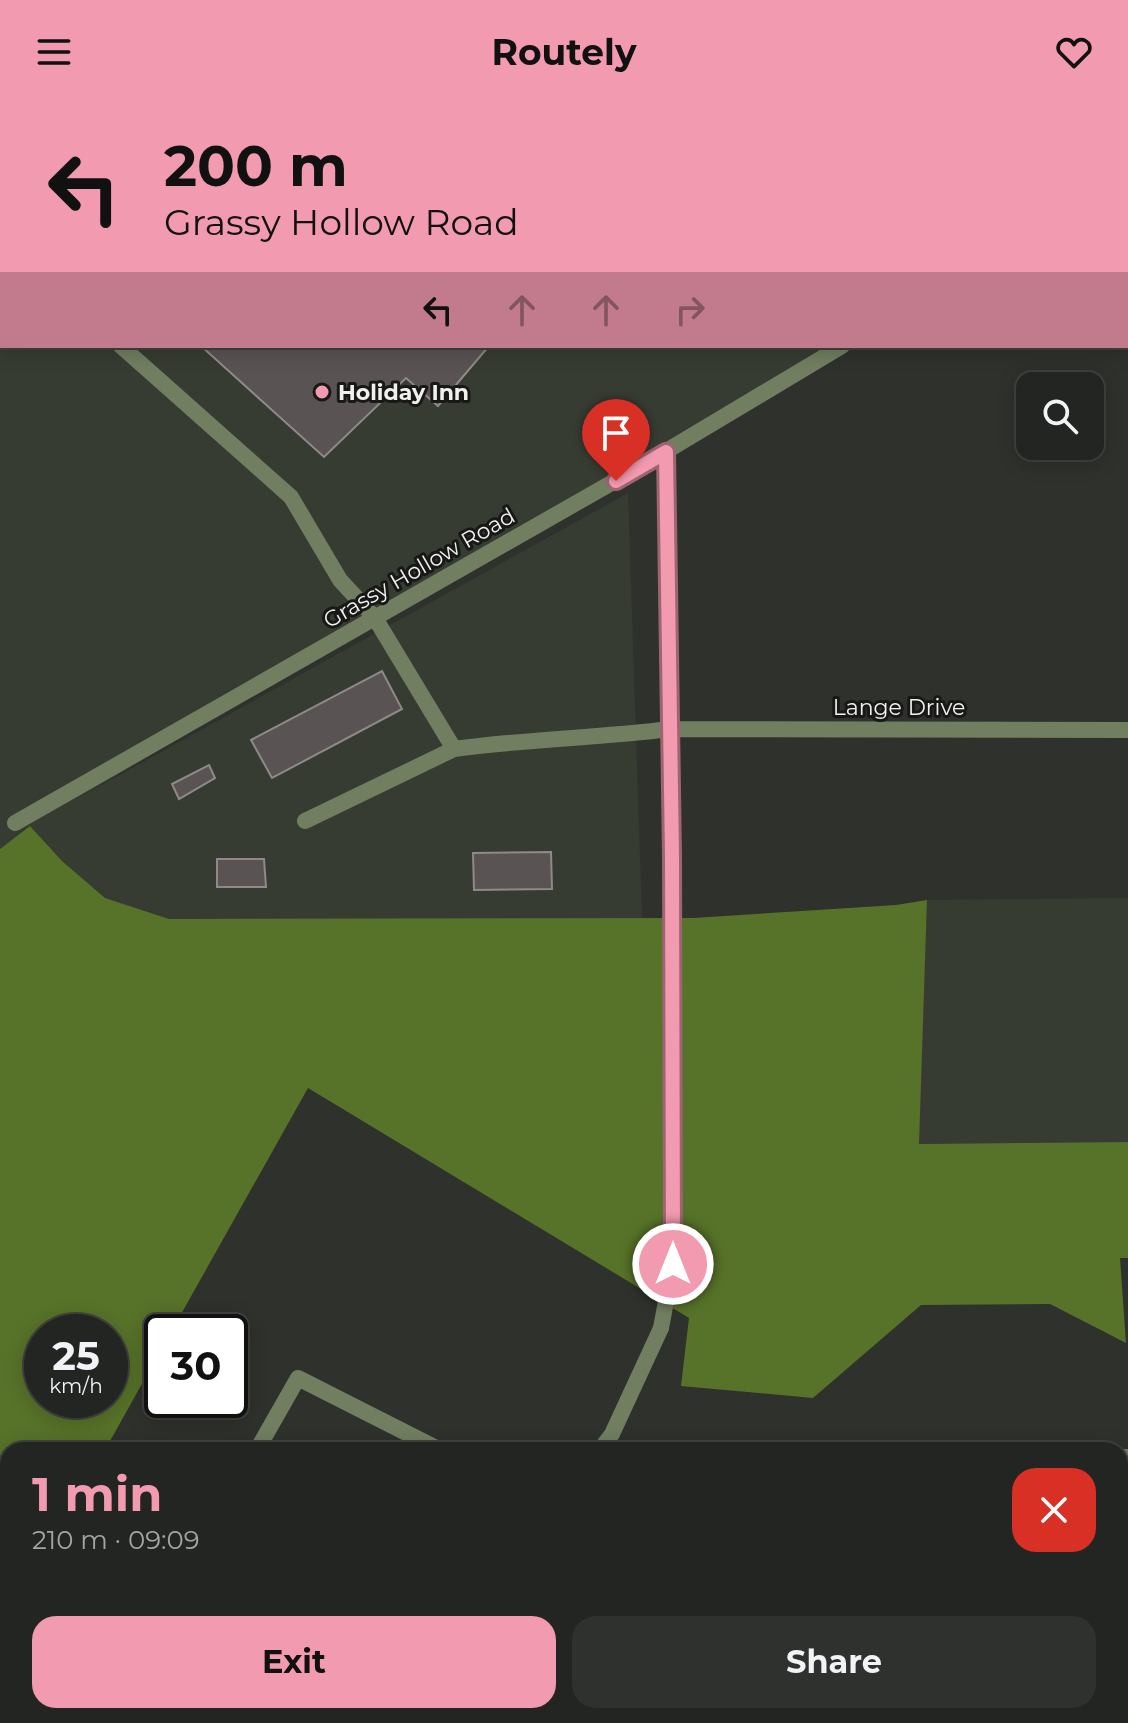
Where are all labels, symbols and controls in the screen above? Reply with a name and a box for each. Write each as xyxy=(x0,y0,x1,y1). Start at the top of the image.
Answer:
icon: menu xyxy=(32,30,76,74)
text: Routely xyxy=(492,30,636,74)
icon: heart xyxy=(1052,30,1096,74)
text: 200 m xyxy=(164,132,348,200)
icon: left xyxy=(32,136,136,240)
text: Grassy Hollow Road xyxy=(164,200,519,244)
icon: left xyxy=(416,288,460,332)
icon: ahead xyxy=(500,288,544,332)
icon: ahead xyxy=(584,288,628,332)
icon: right xyxy=(668,288,712,332)
map controls xyxy=(1016,372,1104,460)
button: search xyxy=(1016,372,1104,460)
place label: Holiday Inn xyxy=(338,379,469,406)
marker: Holiday Inn xyxy=(313,383,331,401)
pin xyxy=(582,399,650,481)
icon: arrive xyxy=(594,411,638,455)
street label: Grassy Hollow Road xyxy=(318,502,520,634)
street label: Lange Drive xyxy=(833,694,965,721)
position arrow xyxy=(631,1222,715,1306)
speed limit sign: 30 xyxy=(144,1314,248,1418)
text: 25 xyxy=(52,1331,100,1380)
text: km/h xyxy=(49,1374,103,1398)
text: 1 min xyxy=(32,1465,162,1523)
button: close xyxy=(1012,1468,1096,1552)
text: 210 m · 09:09 xyxy=(32,1524,200,1556)
button: Exit xyxy=(32,1616,556,1708)
button: Share xyxy=(572,1616,1096,1708)

